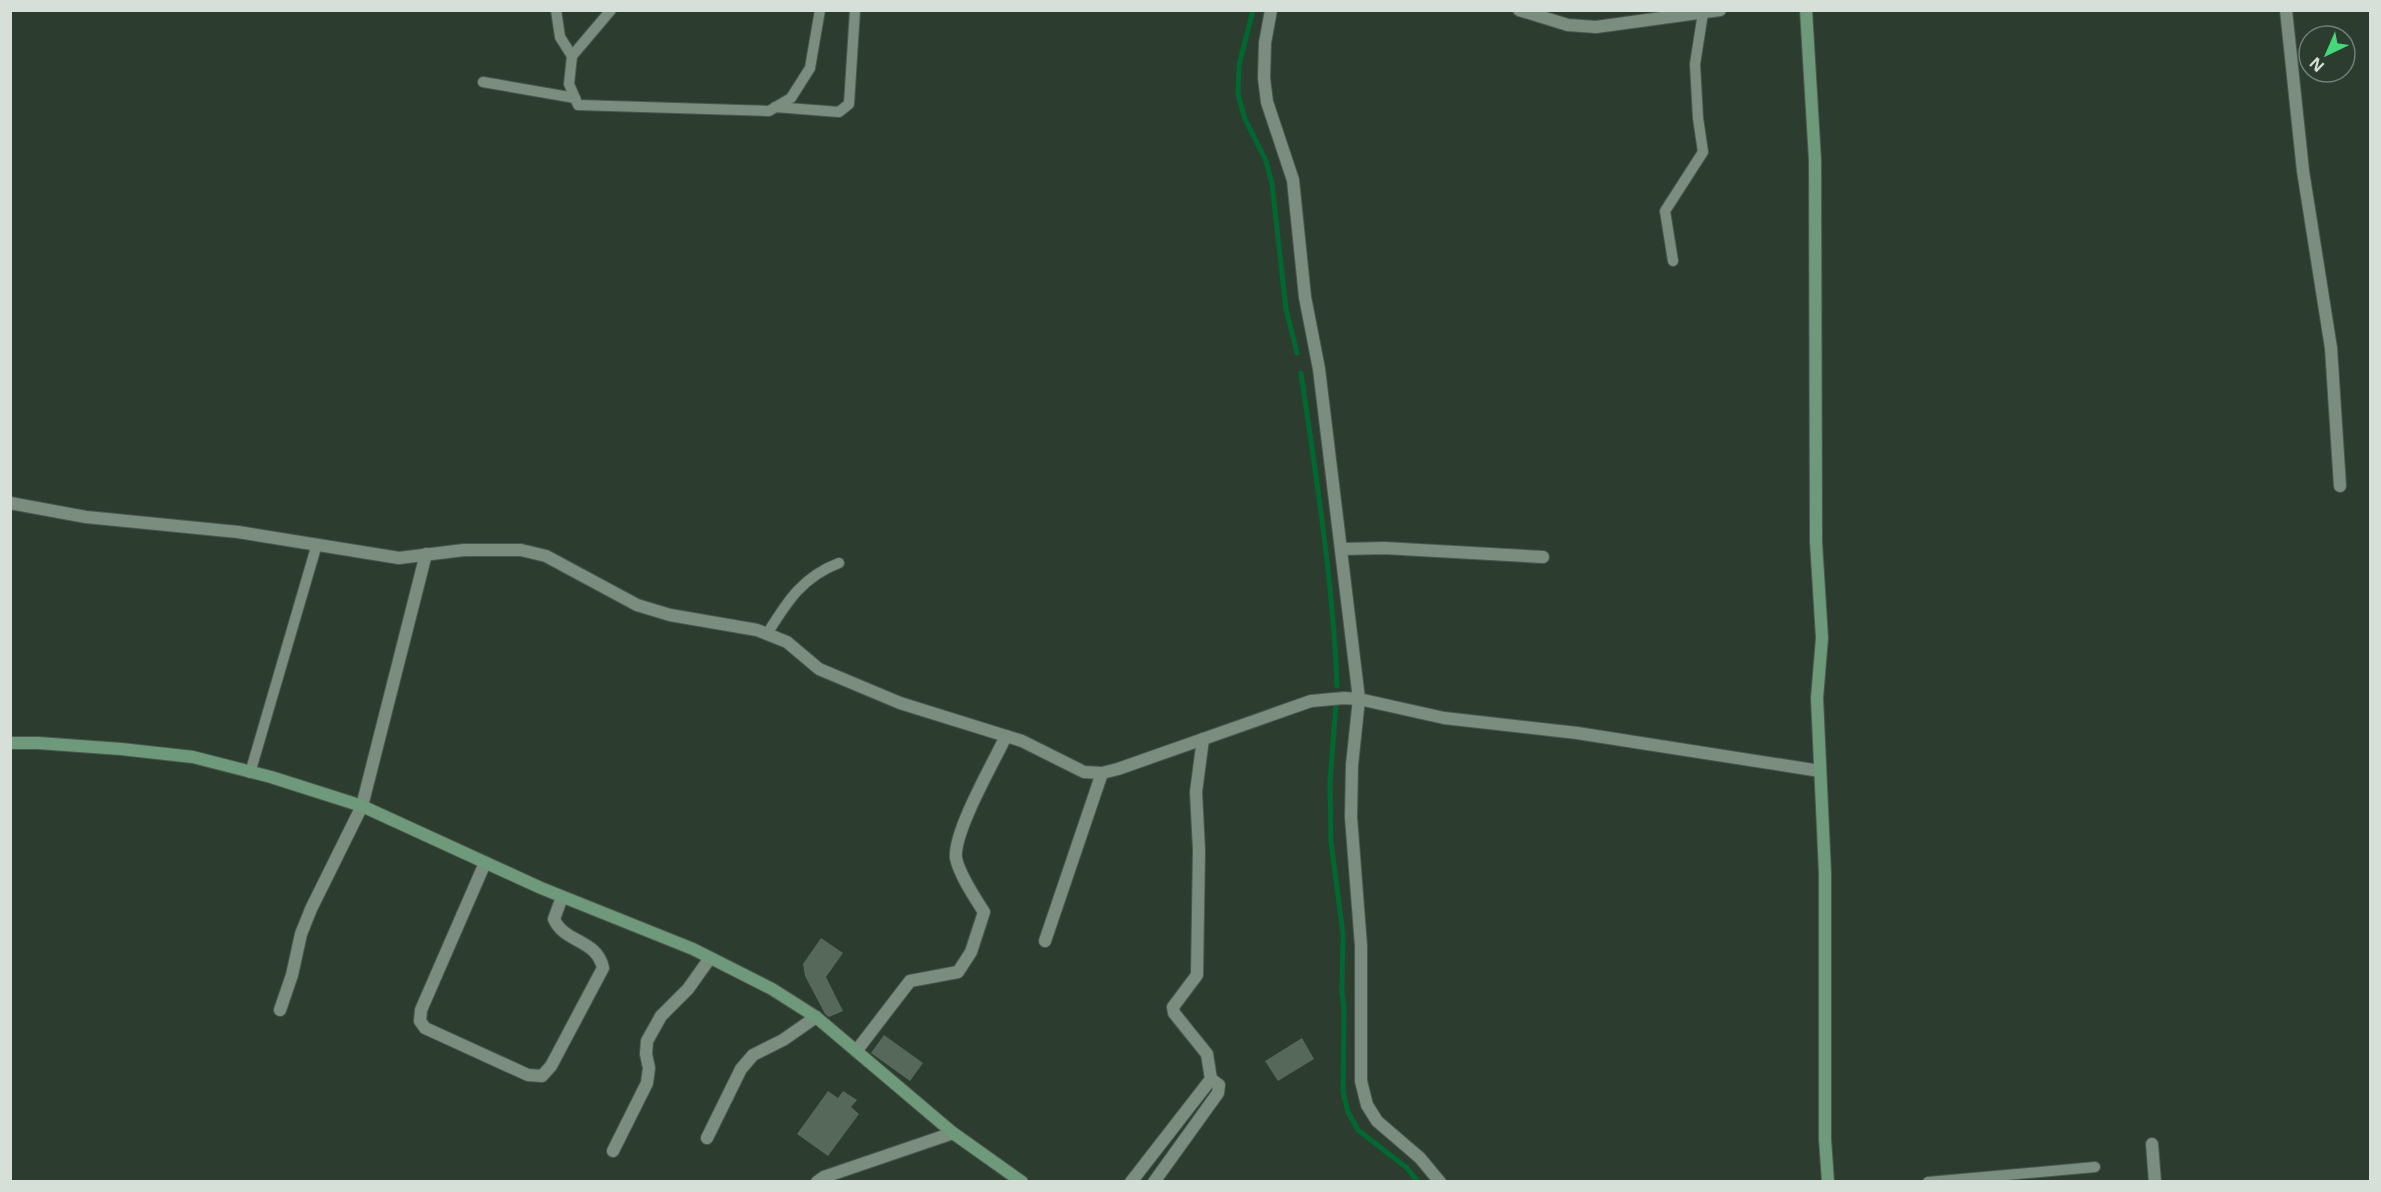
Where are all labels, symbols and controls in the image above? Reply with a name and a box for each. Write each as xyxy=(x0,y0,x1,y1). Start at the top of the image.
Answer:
north arrow xyxy=(2297,24,2357,84)
text: N xyxy=(2304,52,2329,77)

